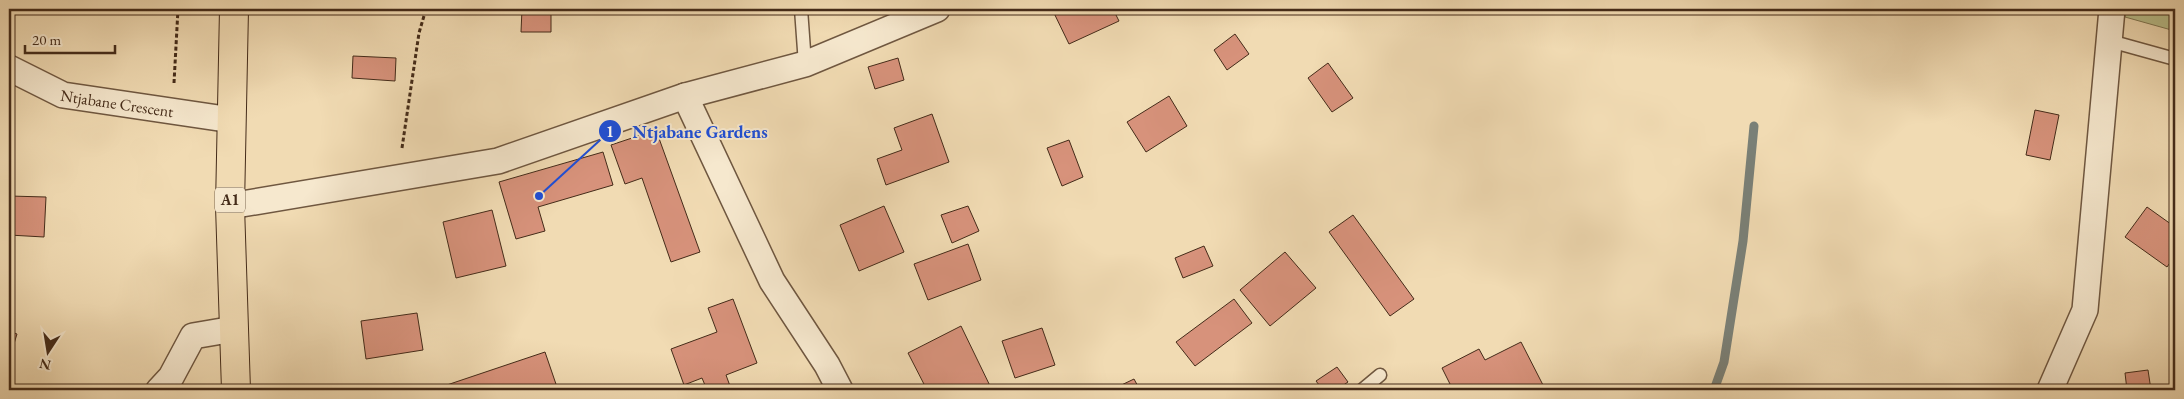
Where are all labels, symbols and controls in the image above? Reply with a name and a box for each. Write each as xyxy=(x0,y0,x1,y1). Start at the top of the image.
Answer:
scale bar xyxy=(25,22,115,54)
text: 20 m xyxy=(32,30,61,49)
street label: Ntjabane Crescent xyxy=(59,85,175,122)
callout: Ntjabane Gardens xyxy=(598,115,778,148)
text: Ntjabane Gardens xyxy=(632,120,768,143)
text: 1 xyxy=(606,122,614,141)
road number: A1 xyxy=(215,188,245,212)
north arrow xyxy=(22,326,72,376)
text: N xyxy=(37,355,53,375)

